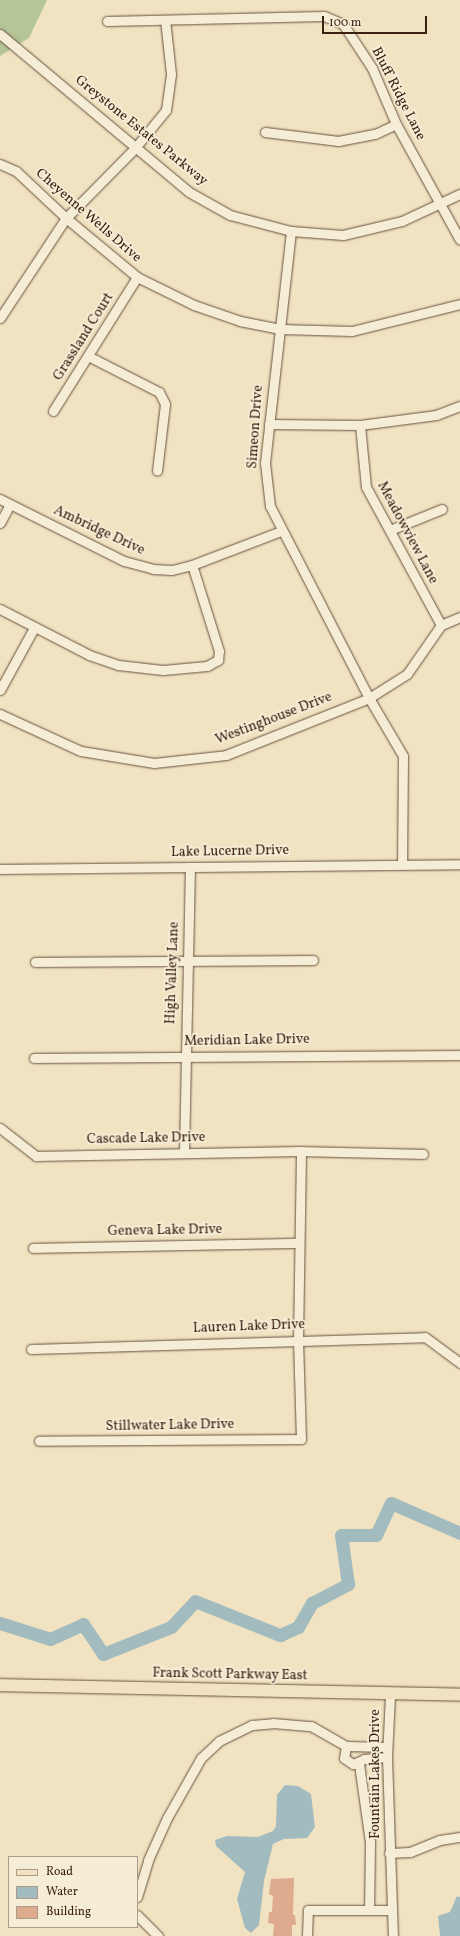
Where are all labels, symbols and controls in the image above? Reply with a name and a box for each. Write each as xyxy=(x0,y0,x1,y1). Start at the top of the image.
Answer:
scale bar xyxy=(324,8,429,34)
text: 100 m xyxy=(329,15,361,31)
street label: Bluff Ridge Lane xyxy=(368,45,428,143)
street label: Greystone Estates Parkway xyxy=(71,72,211,190)
street label: Cheyenne Wells Drive xyxy=(32,165,144,267)
street label: Grassland Court xyxy=(50,290,118,384)
street label: Simeon Drive xyxy=(245,385,267,469)
street label: Meadowview Lane xyxy=(373,479,441,587)
street label: Ambridge Drive xyxy=(51,503,147,559)
street label: Westinghouse Drive xyxy=(213,689,335,749)
street label: Lake Lucerne Drive xyxy=(171,843,289,861)
street label: High Valley Lane xyxy=(163,921,183,1025)
street label: Meridian Lake Drive xyxy=(184,1032,310,1050)
street label: Cascade Lake Drive xyxy=(87,1130,205,1148)
street label: Geneva Lake Drive xyxy=(107,1222,223,1240)
street label: Lauren Lake Drive xyxy=(193,1317,305,1337)
street label: Stillwater Lake Drive xyxy=(105,1416,235,1436)
street label: Frank Scott Parkway East xyxy=(152,1665,308,1685)
street label: Fountain Lakes Drive xyxy=(368,1709,384,1839)
legend xyxy=(8,1856,138,1928)
text: Road xyxy=(46,1864,73,1880)
text: Water xyxy=(46,1884,78,1900)
text: Building xyxy=(46,1904,91,1920)

